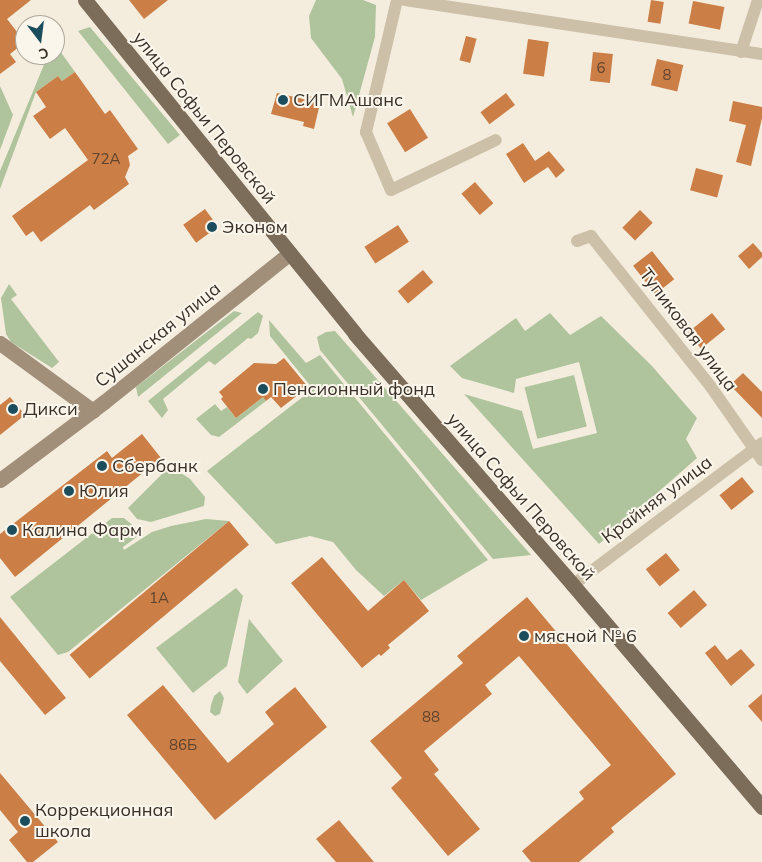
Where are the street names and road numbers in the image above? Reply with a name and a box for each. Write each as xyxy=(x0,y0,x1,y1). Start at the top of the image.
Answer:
street label: улица Софьи Перовской xyxy=(128,28,280,208)
street label: Тупиковая улица xyxy=(635,264,741,396)
street label: Сушанская улица xyxy=(91,278,225,392)
street label: улица Софьи Перовской xyxy=(442,409,600,585)
street label: Крайняя улица xyxy=(598,452,716,548)

